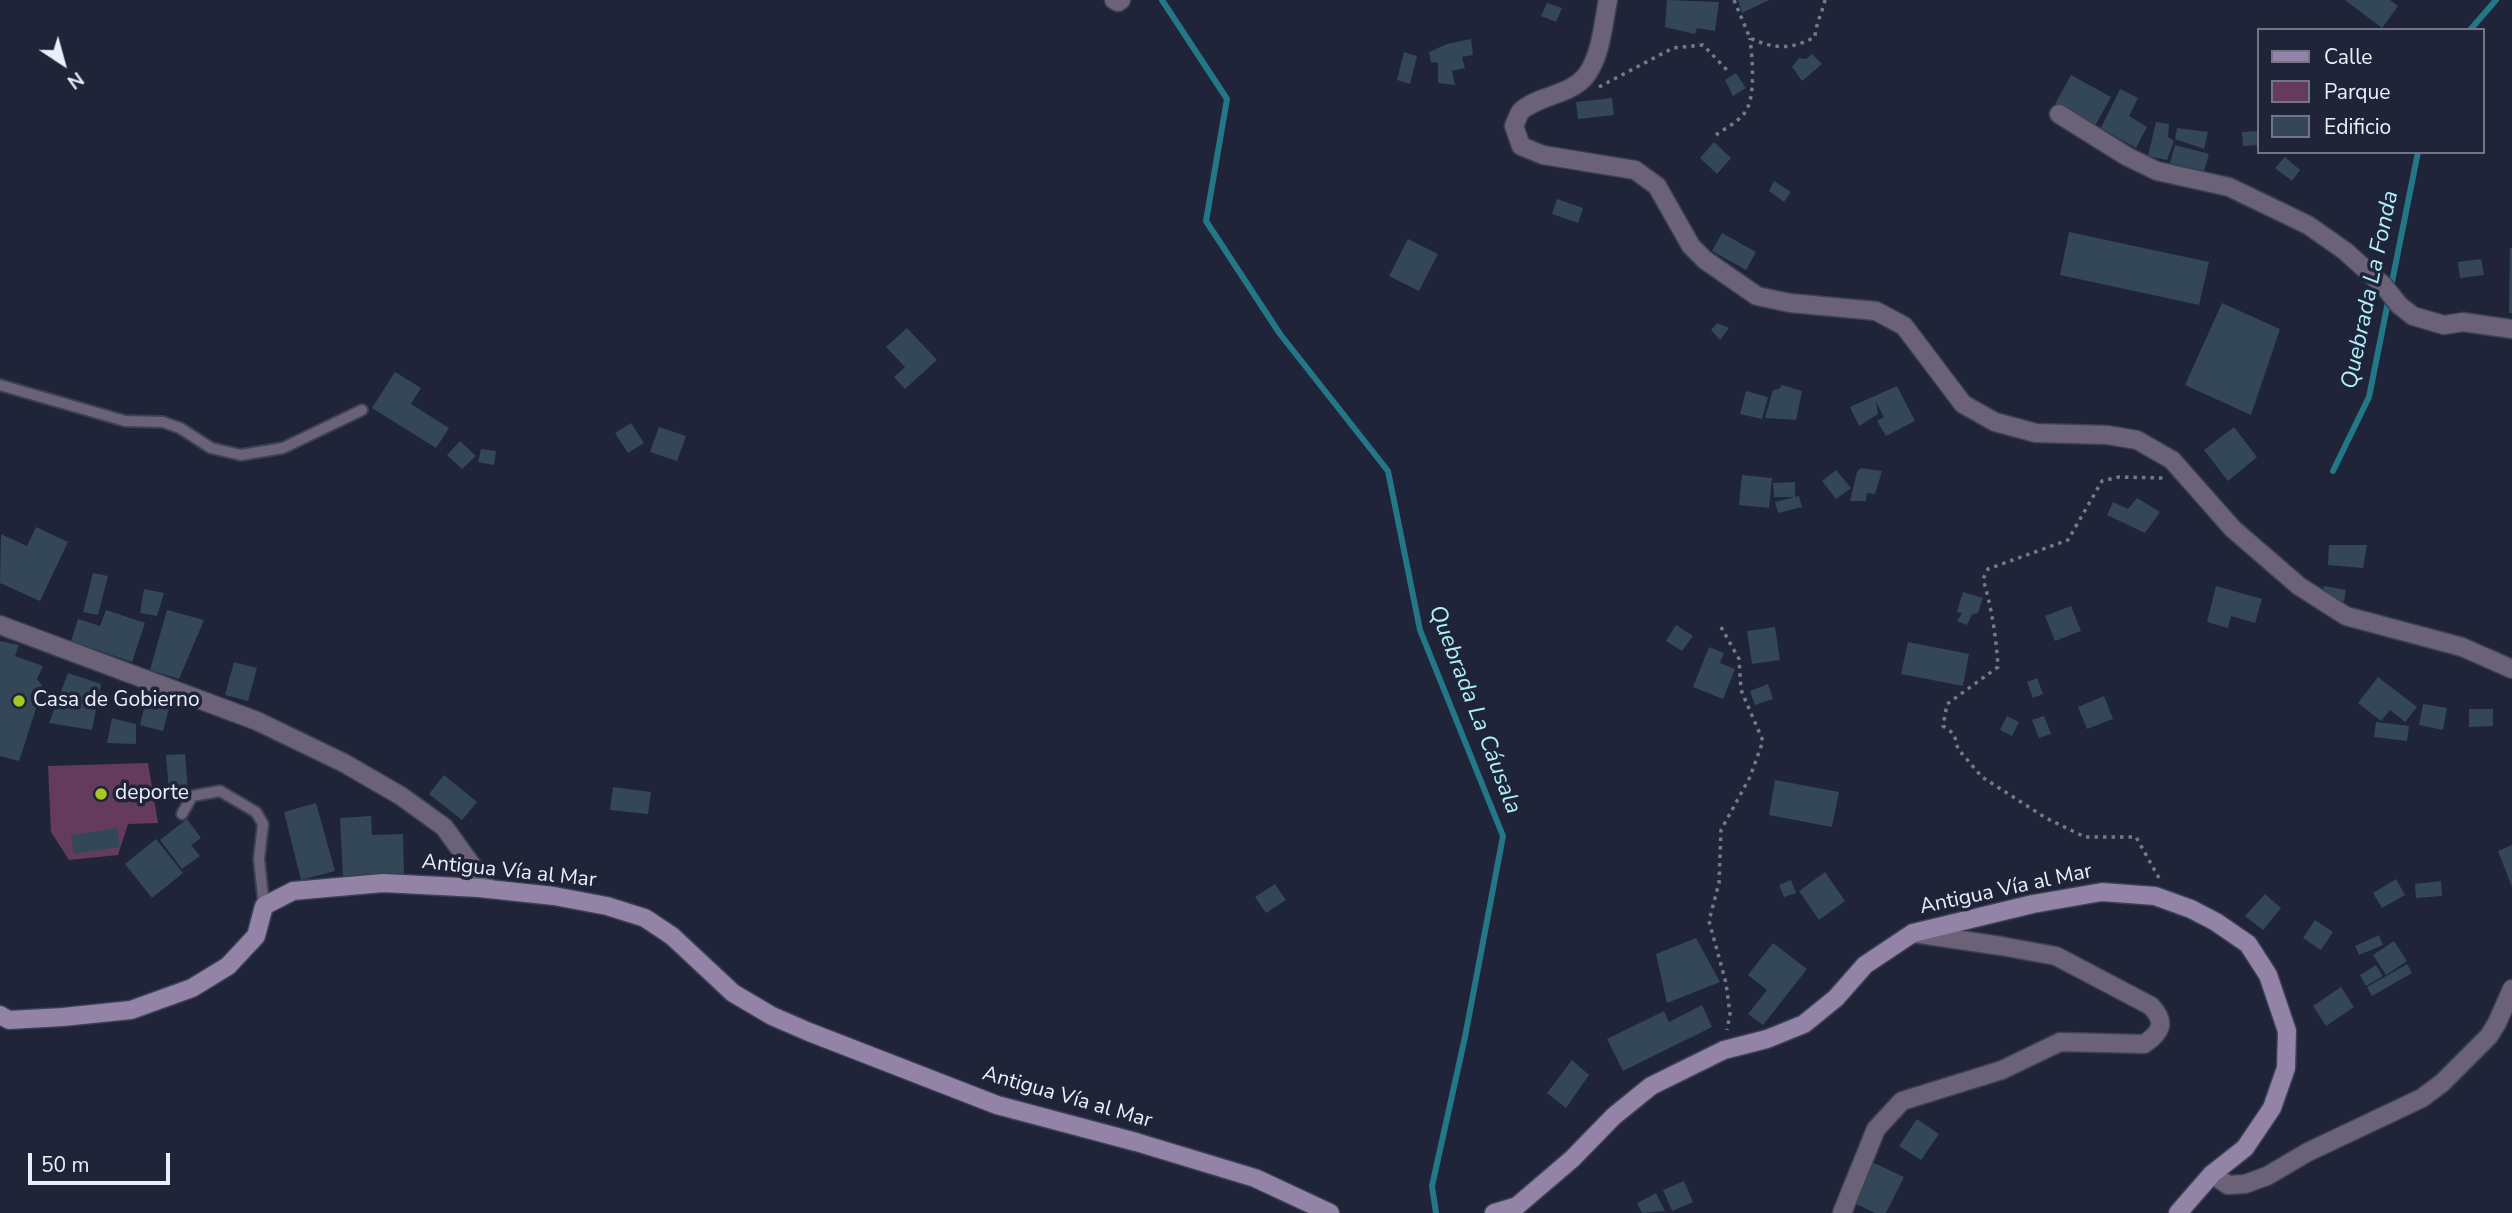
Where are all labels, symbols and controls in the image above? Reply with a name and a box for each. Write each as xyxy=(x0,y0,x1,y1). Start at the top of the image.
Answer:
north arrow xyxy=(28,28,98,98)
legend xyxy=(2256,28,2484,154)
text: Calle xyxy=(2324,43,2372,71)
text: N xyxy=(62,65,89,95)
text: Parque xyxy=(2324,78,2391,106)
text: Edificio xyxy=(2324,113,2391,141)
water label: Quebrada La Fonda xyxy=(2336,188,2406,392)
water label: Quebrada La Cáusala xyxy=(1422,602,1526,818)
place label: Casa de Gobierno xyxy=(33,688,200,714)
marker: Casa de Gobierno xyxy=(11,693,27,709)
place label: deporte xyxy=(115,781,189,807)
marker: deporte xyxy=(93,786,109,802)
street label: Antigua Vía al Mar xyxy=(421,850,597,894)
street label: Antigua Vía al Mar xyxy=(1918,859,2094,921)
street label: Antigua Vía al Mar xyxy=(979,1062,1155,1134)
scale bar xyxy=(32,1140,173,1184)
text: 50 m xyxy=(41,1151,90,1179)

